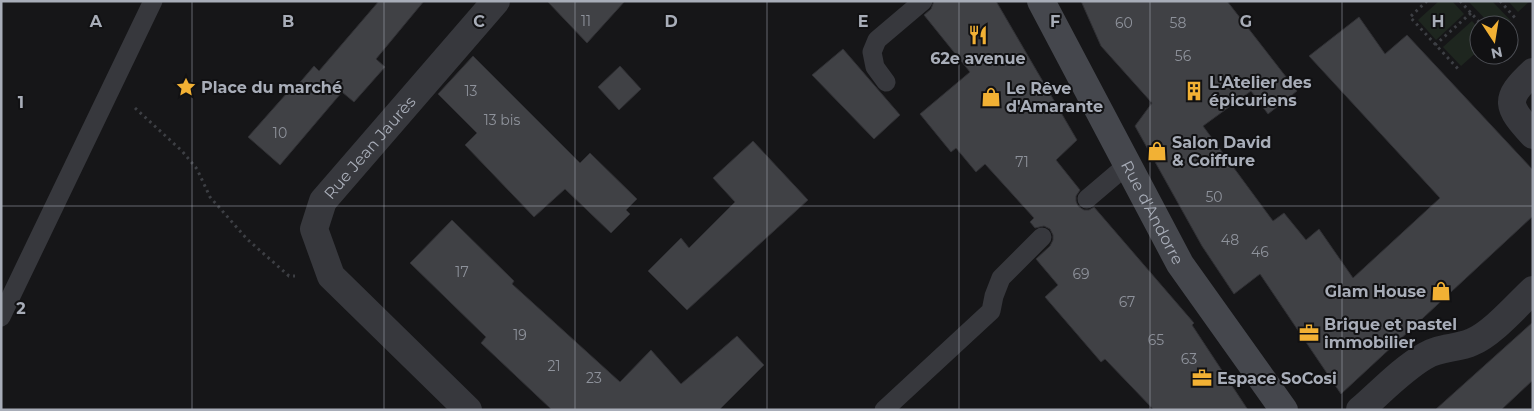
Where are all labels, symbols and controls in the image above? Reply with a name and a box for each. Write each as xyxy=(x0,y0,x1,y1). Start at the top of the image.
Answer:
text: A xyxy=(89,12,103,31)
text: B xyxy=(282,12,294,31)
text: C xyxy=(473,12,485,31)
house number: 11 xyxy=(581,12,591,30)
text: D xyxy=(664,12,678,31)
text: E xyxy=(858,12,868,31)
text: F xyxy=(1050,12,1060,31)
text: G xyxy=(1240,12,1252,31)
text: H xyxy=(1432,12,1444,31)
house number: 60 xyxy=(1115,14,1133,32)
house number: 58 xyxy=(1170,14,1186,32)
north arrow xyxy=(1469,15,1519,65)
restaurant icon: 62e avenue xyxy=(967,24,989,46)
text: N xyxy=(1489,43,1504,63)
house number: 56 xyxy=(1175,47,1192,65)
place label: 62e avenue xyxy=(930,49,1026,68)
place label: L'Atelier des épicuriens xyxy=(1209,73,1312,110)
place icon: Place du marché xyxy=(175,76,197,98)
place label: Place du marché xyxy=(201,78,342,97)
place label: Le Rêve d'Amarante xyxy=(1006,79,1103,116)
building icon: L'Atelier des épicuriens xyxy=(1183,80,1205,102)
house number: 13 xyxy=(465,82,478,100)
shop icon: Le Rêve d'Amarante xyxy=(980,86,1002,108)
street label: Rue Jean Jaurès xyxy=(320,92,419,203)
text: 1 xyxy=(18,93,24,112)
house number: 13 bis xyxy=(484,111,521,129)
house number: 10 xyxy=(273,124,287,142)
place label: Salon David & Coiffure xyxy=(1172,133,1271,170)
shop icon: Salon David & Coiffure xyxy=(1146,140,1168,162)
house number: 71 xyxy=(1015,153,1029,171)
street label: Rue d'Andorre xyxy=(1117,157,1188,268)
house number: 50 xyxy=(1205,188,1223,206)
house number: 48 xyxy=(1221,231,1239,249)
house number: 46 xyxy=(1251,243,1269,261)
house number: 17 xyxy=(455,263,469,281)
house number: 69 xyxy=(1072,265,1090,283)
shop icon: Glam House xyxy=(1430,280,1452,302)
place label: Glam House xyxy=(1325,282,1426,301)
house number: 67 xyxy=(1119,293,1135,311)
text: 2 xyxy=(16,299,26,318)
place label: Brique et pastel immobilier xyxy=(1324,315,1457,352)
office icon: Brique et pastel immobilier xyxy=(1298,322,1320,344)
house number: 19 xyxy=(513,326,527,344)
house number: 65 xyxy=(1148,331,1164,349)
house number: 63 xyxy=(1181,350,1197,368)
house number: 21 xyxy=(547,357,561,375)
office icon: Espace SoCosi xyxy=(1191,367,1213,389)
house number: 23 xyxy=(586,369,602,387)
place label: Espace SoCosi xyxy=(1217,369,1337,388)

